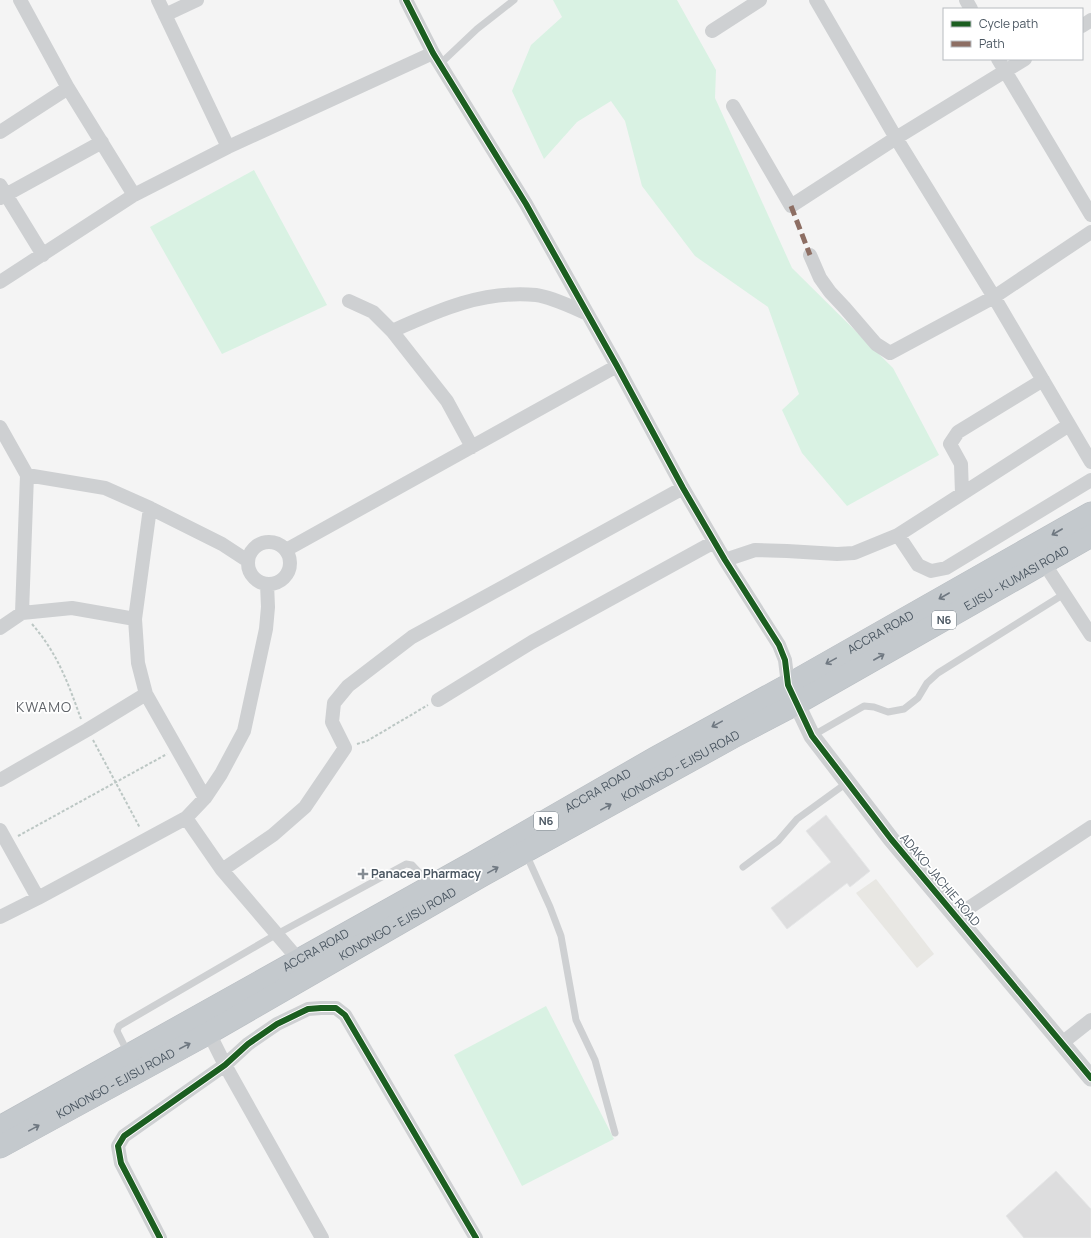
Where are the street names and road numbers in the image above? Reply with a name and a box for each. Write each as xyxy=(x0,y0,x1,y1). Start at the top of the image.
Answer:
street label: EJISU - KUMASI ROAD xyxy=(961,541,1072,615)
street label: ACCRA ROAD xyxy=(844,606,917,658)
road number: N6 xyxy=(932,611,956,629)
street label: KONONGO - EJISU ROAD xyxy=(618,726,742,805)
street label: ACCRA ROAD xyxy=(561,765,634,816)
road number: N6 xyxy=(534,812,558,830)
street label: ADAKO-JACHIE ROAD xyxy=(896,830,984,930)
street label: KONONGO - EJISU ROAD xyxy=(336,883,459,964)
street label: ACCRA ROAD xyxy=(279,924,352,975)
street label: KONONGO - EJISU ROAD xyxy=(53,1044,178,1123)

